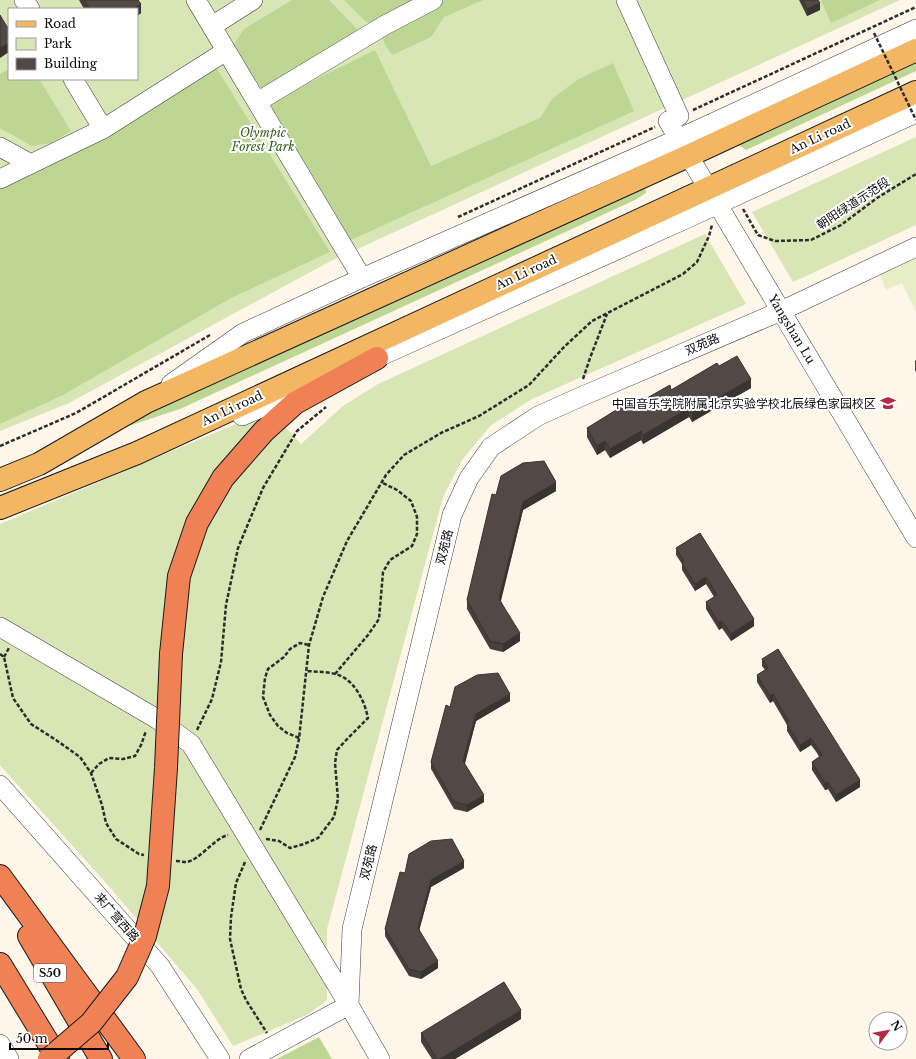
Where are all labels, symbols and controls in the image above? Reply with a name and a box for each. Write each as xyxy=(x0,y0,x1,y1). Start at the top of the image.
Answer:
legend xyxy=(8,8,138,80)
text: Road xyxy=(44,16,76,31)
text: Park xyxy=(44,36,72,51)
text: Building xyxy=(44,56,98,71)
street label: An Li road xyxy=(786,115,853,157)
park label: Olympic Forest Park xyxy=(231,125,294,154)
street label: 朝阳绿道示范段 xyxy=(814,174,892,232)
street label: An Li road xyxy=(492,251,559,293)
street label: Yangshan Lu xyxy=(765,291,819,367)
street label: 双苑路 xyxy=(682,330,722,358)
street label: An Li road xyxy=(198,387,265,429)
school or university icon: 中国音乐学院附属北京实验学校北辰绿色家园校区 xyxy=(879,394,897,412)
place label: 中国音乐学院附属北京实验学校北辰绿色家园校区 xyxy=(612,396,876,411)
street label: 双苑路 xyxy=(432,528,456,566)
street label: 双苑路 xyxy=(356,843,380,881)
street label: 来广营西路 xyxy=(92,889,142,945)
road number: S50 xyxy=(34,964,66,982)
north arrow xyxy=(868,1011,908,1051)
text: N xyxy=(888,1018,906,1034)
scale bar xyxy=(10,1025,108,1051)
text: 50 m xyxy=(16,1031,48,1046)

